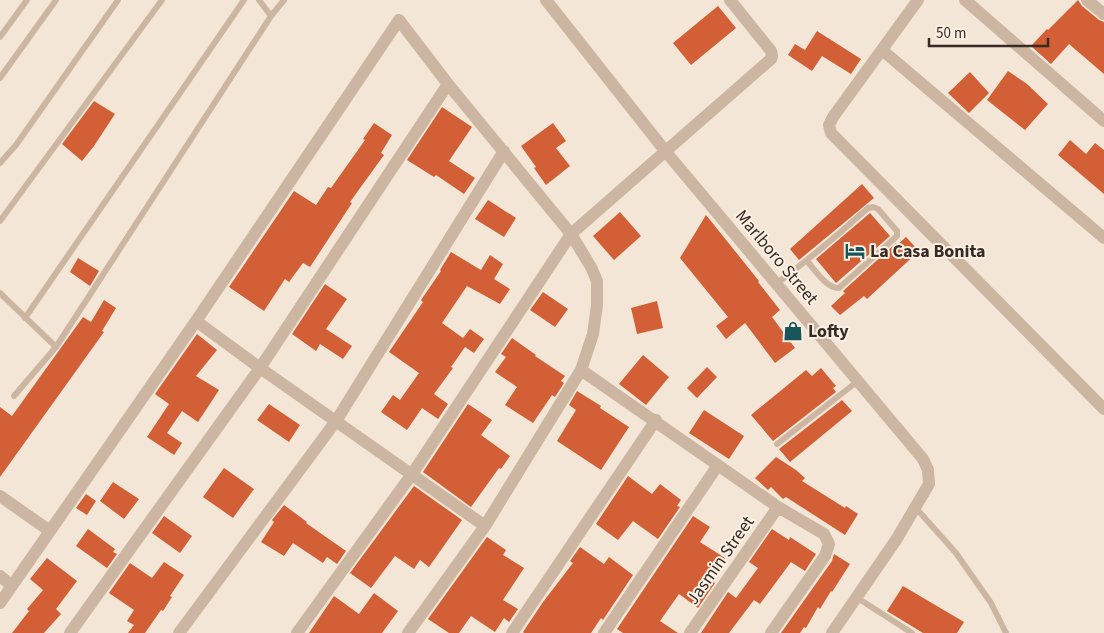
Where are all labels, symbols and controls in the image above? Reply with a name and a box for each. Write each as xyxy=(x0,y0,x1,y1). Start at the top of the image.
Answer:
scale bar xyxy=(929,15,1048,47)
text: 50 m xyxy=(936,23,966,44)
street label: Marlboro Street xyxy=(729,204,824,310)
place label: La Casa Bonita xyxy=(870,239,986,264)
hotel icon: La Casa Bonita xyxy=(844,240,866,262)
place label: Lofty xyxy=(808,319,849,344)
shop icon: Lofty xyxy=(782,320,804,342)
street label: Jasmin Street xyxy=(681,511,760,610)

